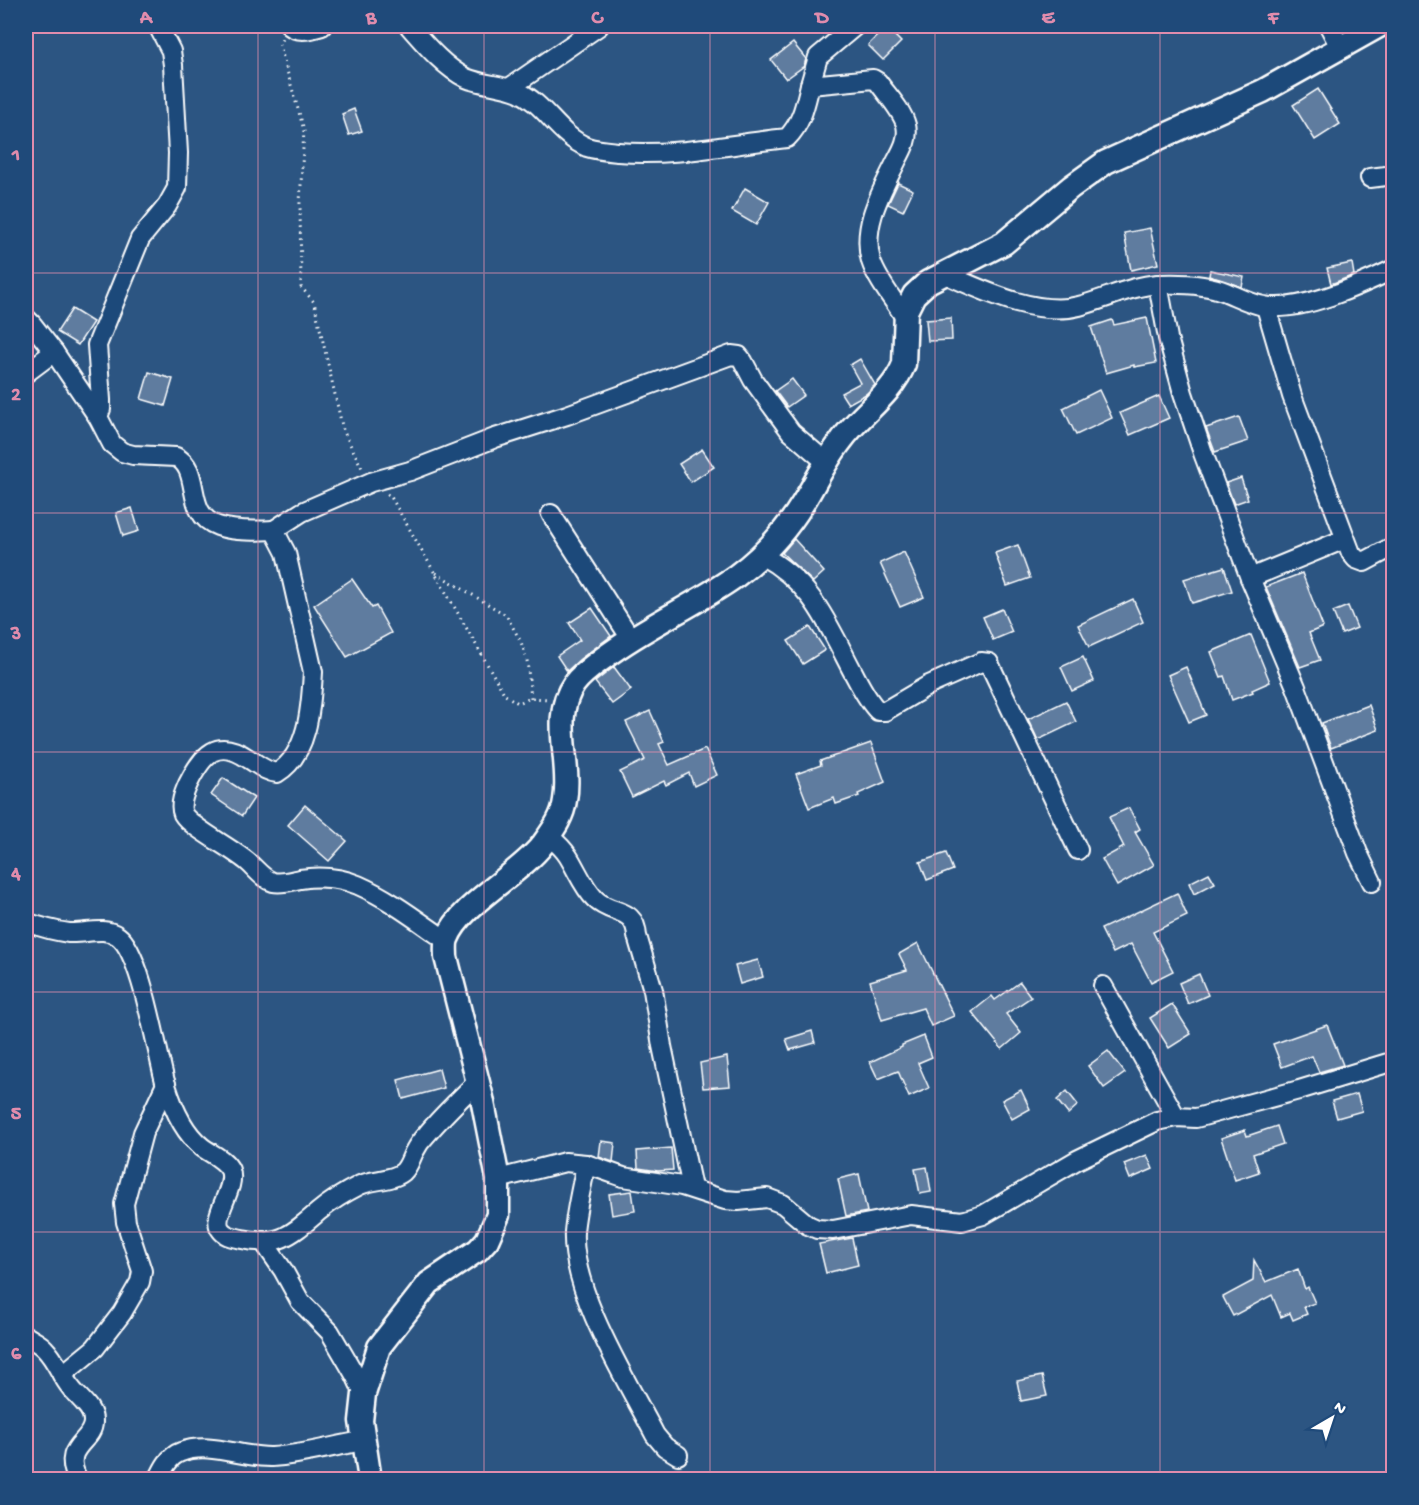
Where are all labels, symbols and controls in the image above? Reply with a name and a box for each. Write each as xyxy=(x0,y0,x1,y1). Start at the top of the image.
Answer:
text: A xyxy=(139,8,154,31)
text: B xyxy=(365,8,377,31)
text: C xyxy=(591,8,605,31)
text: D xyxy=(813,8,829,31)
text: E xyxy=(1042,8,1056,31)
text: F xyxy=(1267,8,1280,31)
text: 1 xyxy=(11,145,20,168)
text: 2 xyxy=(11,385,21,408)
text: 3 xyxy=(10,624,21,647)
text: 4 xyxy=(10,864,21,887)
text: 5 xyxy=(11,1104,22,1127)
text: 6 xyxy=(11,1344,22,1367)
north arrow xyxy=(1302,1388,1362,1448)
text: N xyxy=(1329,1398,1350,1420)

